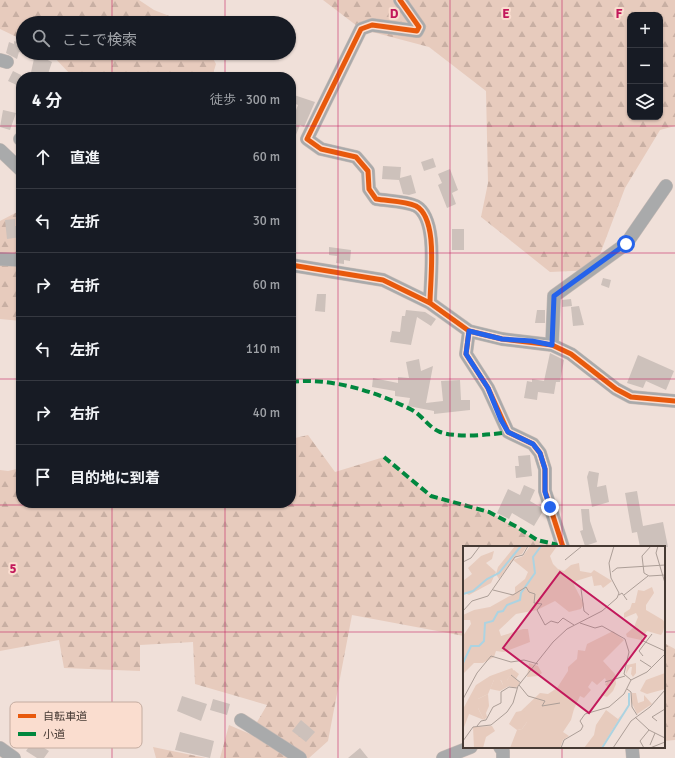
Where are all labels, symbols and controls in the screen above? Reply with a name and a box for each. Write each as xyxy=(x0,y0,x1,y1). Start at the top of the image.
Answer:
text: D xyxy=(390,6,399,22)
text: E xyxy=(502,6,510,22)
text: F xyxy=(616,6,623,22)
map controls xyxy=(627,12,663,120)
button: + xyxy=(627,12,663,48)
search box xyxy=(16,16,296,60)
icon: search xyxy=(30,27,52,49)
text: ここで検索 xyxy=(62,31,137,49)
button: − xyxy=(627,48,663,84)
button: layers xyxy=(627,84,663,120)
text: 4 分 xyxy=(32,90,62,111)
text: 徒歩 · 300 m xyxy=(210,92,280,108)
icon: ahead xyxy=(32,146,54,168)
text: 直進 xyxy=(70,149,100,167)
text: 60 m xyxy=(253,149,280,165)
icon: left xyxy=(32,210,54,232)
text: 左折 xyxy=(70,213,100,231)
text: 30 m xyxy=(253,213,280,229)
route start xyxy=(617,235,635,253)
icon: right xyxy=(32,274,54,296)
text: 右折 xyxy=(70,277,100,295)
text: 60 m xyxy=(253,277,280,293)
icon: left xyxy=(32,338,54,360)
text: 左折 xyxy=(70,341,100,359)
text: 110 m xyxy=(246,341,280,357)
icon: right xyxy=(32,402,54,424)
text: 右折 xyxy=(70,405,100,423)
text: 40 m xyxy=(253,405,280,421)
icon: arrive xyxy=(32,466,54,488)
text: 目的地に到着 xyxy=(70,469,160,487)
route end xyxy=(541,498,559,516)
inset map xyxy=(463,546,665,748)
text: 5 xyxy=(9,561,17,577)
legend xyxy=(10,702,142,748)
text: 自転車道 xyxy=(43,710,87,723)
text: 小道 xyxy=(43,728,65,741)

